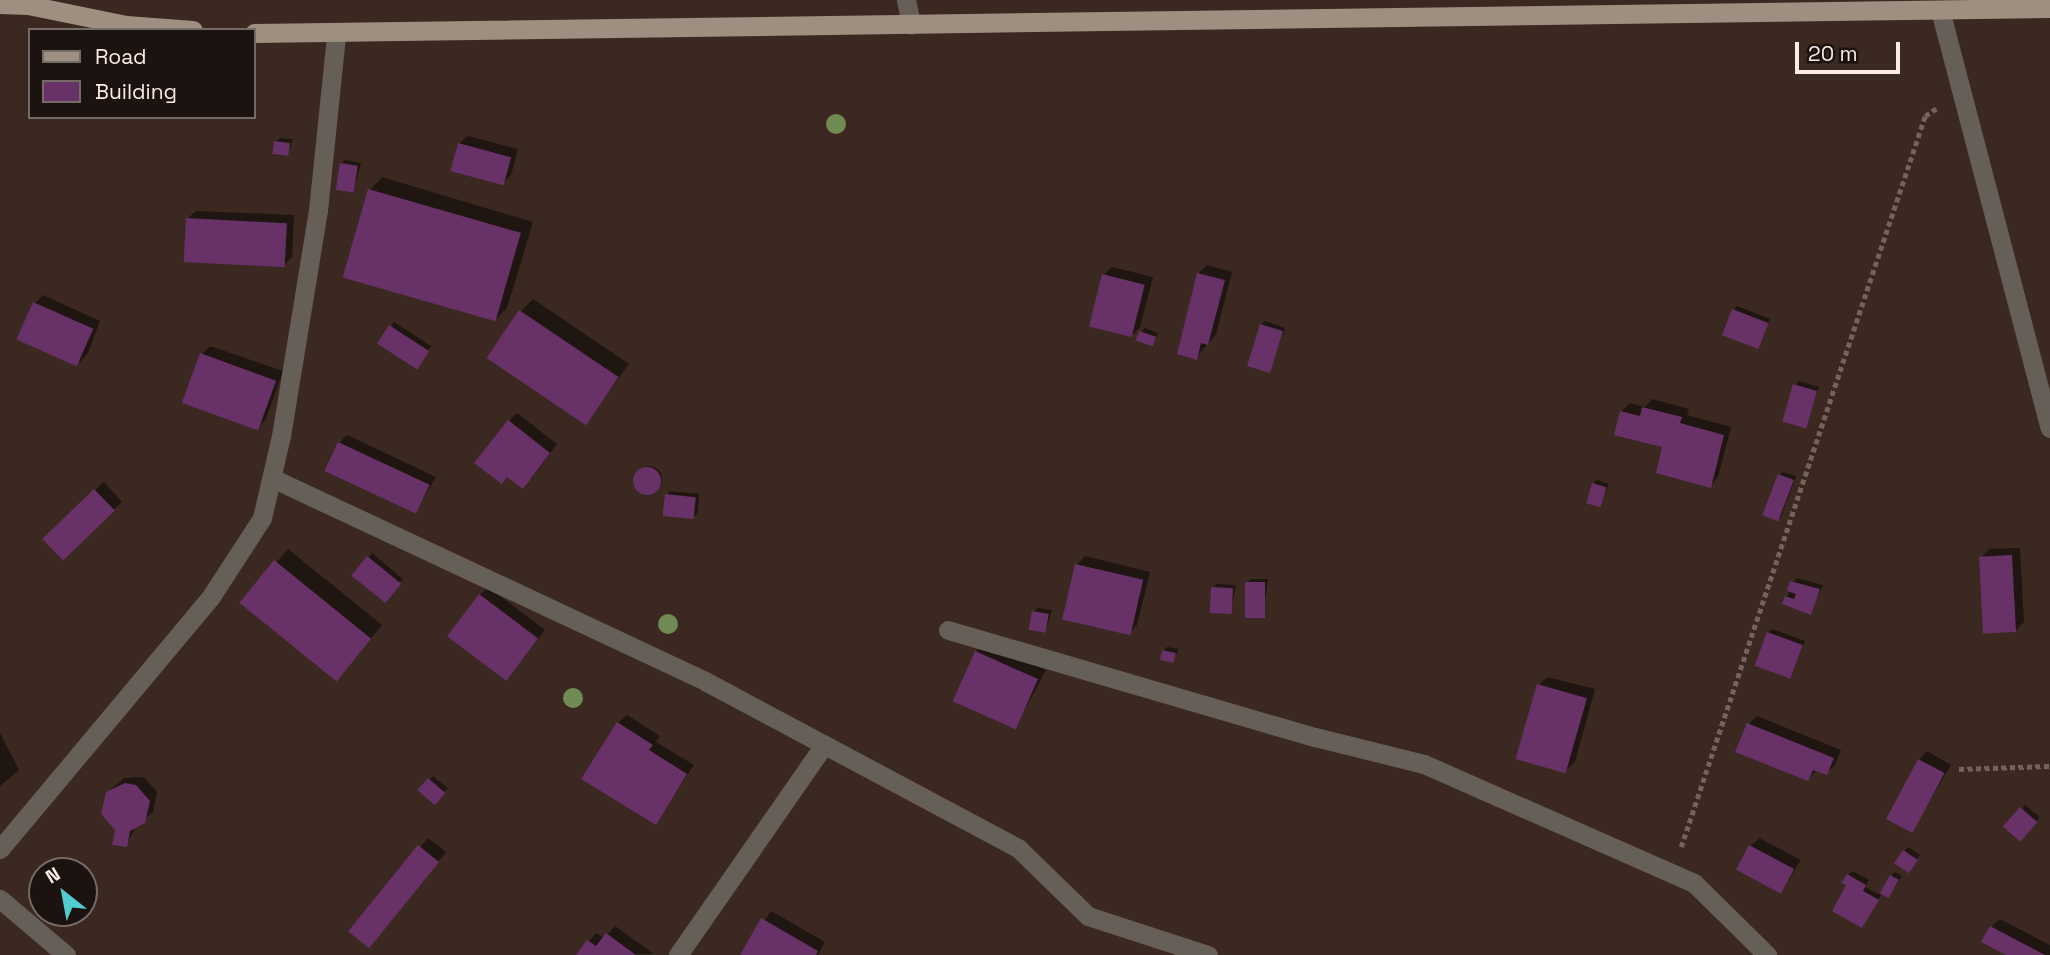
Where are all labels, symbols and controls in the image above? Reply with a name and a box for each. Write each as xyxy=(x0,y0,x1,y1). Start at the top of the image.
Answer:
legend xyxy=(28,28,256,119)
scale bar xyxy=(1798,28,1903,72)
text: 20 m xyxy=(1808,40,1858,67)
text: Road xyxy=(95,43,147,70)
text: Building xyxy=(95,78,177,105)
north arrow xyxy=(28,857,98,927)
text: N xyxy=(41,861,65,889)

